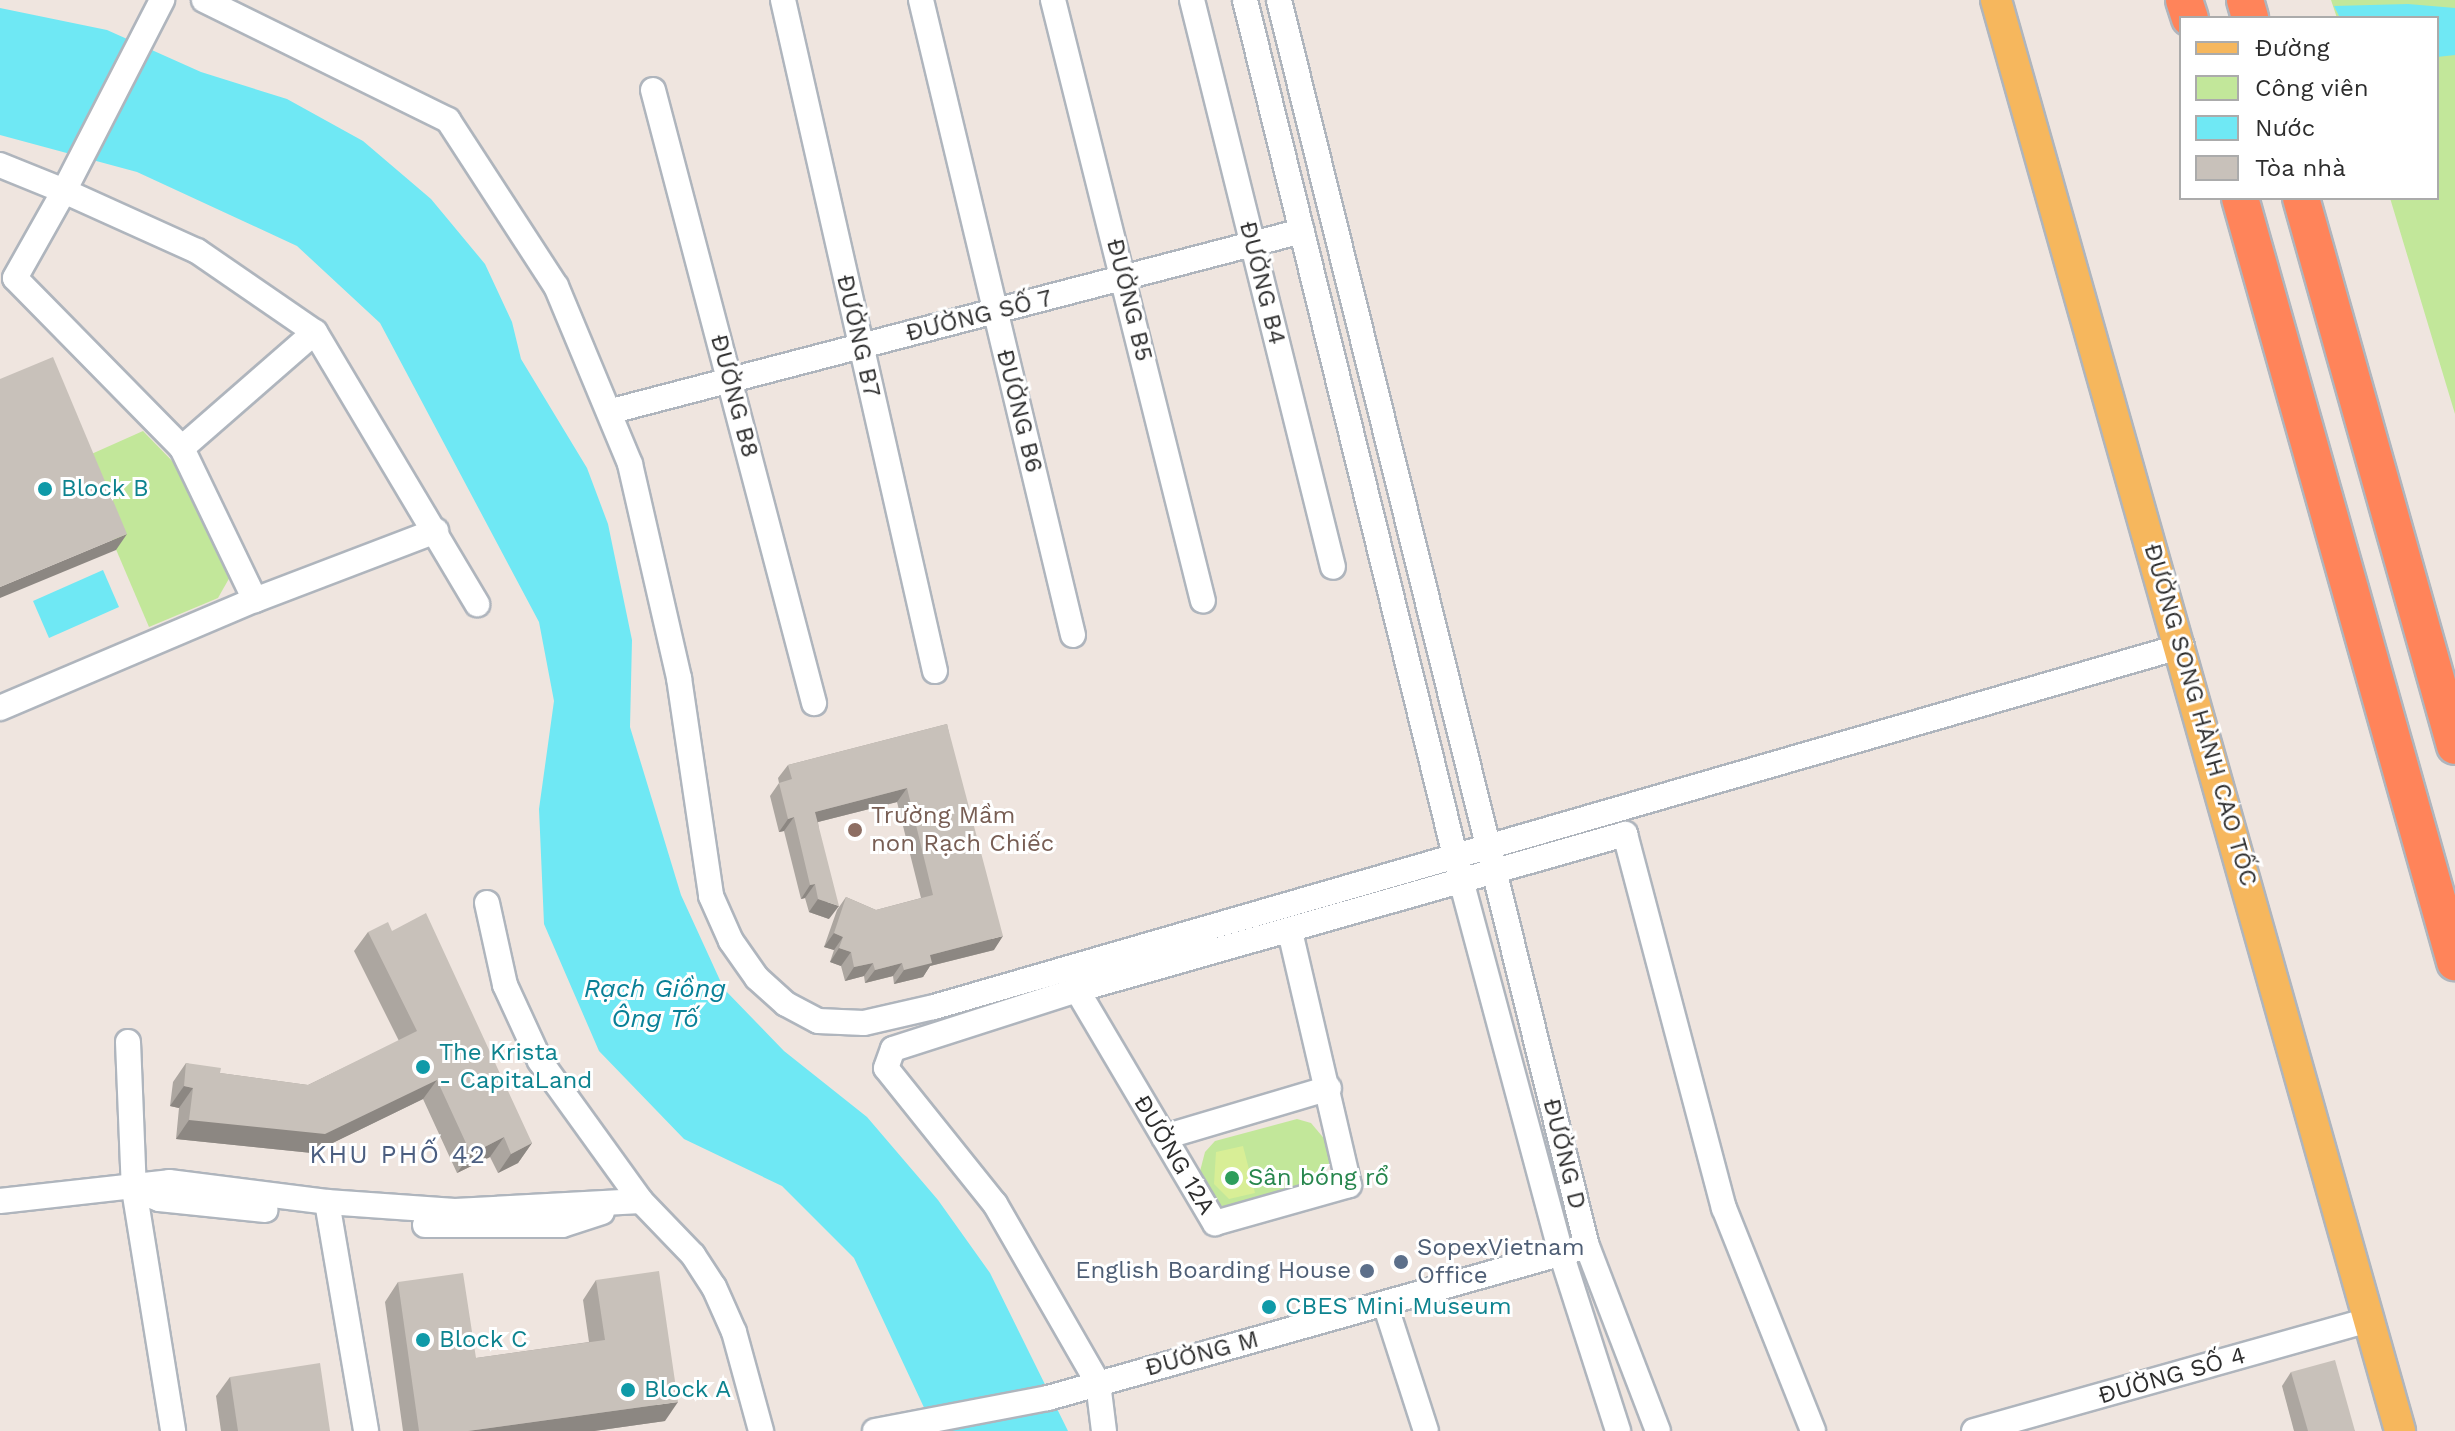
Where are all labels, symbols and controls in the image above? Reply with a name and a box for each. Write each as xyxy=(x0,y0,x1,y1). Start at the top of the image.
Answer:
legend xyxy=(2179,16,2439,200)
text: Đường xyxy=(2255,34,2330,62)
text: Công viên xyxy=(2255,74,2369,102)
text: Nước xyxy=(2255,114,2315,142)
text: Tòa nhà xyxy=(2255,154,2346,182)
street label: ĐƯỜNG B4 xyxy=(1233,218,1291,348)
street label: ĐƯỜNG B5 xyxy=(1100,236,1158,364)
street label: ĐƯỜNG B7 xyxy=(830,272,886,400)
street label: ĐƯỜNG SỐ 7 xyxy=(902,284,1056,348)
street label: ĐƯỜNG B8 xyxy=(704,331,764,461)
street label: ĐƯỜNG B6 xyxy=(990,346,1048,476)
place label: Block B xyxy=(61,475,149,503)
marker: Block B xyxy=(36,480,54,498)
street label: ĐƯỜNG SONG HÀNH CAO TỐC xyxy=(2137,540,2263,890)
place label: Trường Mầm non Rạch Chiếc xyxy=(871,802,1054,858)
marker: Trường Mầm non Rạch Chiếc xyxy=(846,821,864,839)
water label: Rạch Giồng Ông Tố xyxy=(584,973,726,1034)
place label: The Krista - CapitaLand xyxy=(439,1039,592,1095)
marker: The Krista - CapitaLand xyxy=(414,1058,432,1076)
street label: ĐƯỜNG 12A xyxy=(1127,1090,1221,1220)
street label: ĐƯỜNG D xyxy=(1536,1096,1592,1212)
district label: KHU PHỐ 42 xyxy=(309,1139,487,1171)
place label: Sân bóng rổ xyxy=(1248,1164,1389,1192)
marker: Sân bóng rổ xyxy=(1223,1169,1241,1187)
place label: SopexVietnam Office xyxy=(1417,1234,1585,1290)
marker: SopexVietnam Office xyxy=(1392,1253,1410,1271)
place label: English Boarding House xyxy=(1075,1257,1351,1285)
marker: English Boarding House xyxy=(1358,1262,1376,1280)
place label: CBES Mini Museum xyxy=(1285,1293,1512,1321)
marker: CBES Mini Museum xyxy=(1260,1298,1278,1316)
street label: ĐƯỜNG M xyxy=(1142,1325,1262,1383)
place label: Block C xyxy=(439,1326,528,1354)
marker: Block C xyxy=(414,1331,432,1349)
street label: ĐƯỜNG SỐ 4 xyxy=(2095,1341,2249,1411)
place label: Block A xyxy=(644,1376,732,1404)
marker: Block A xyxy=(619,1381,637,1399)

